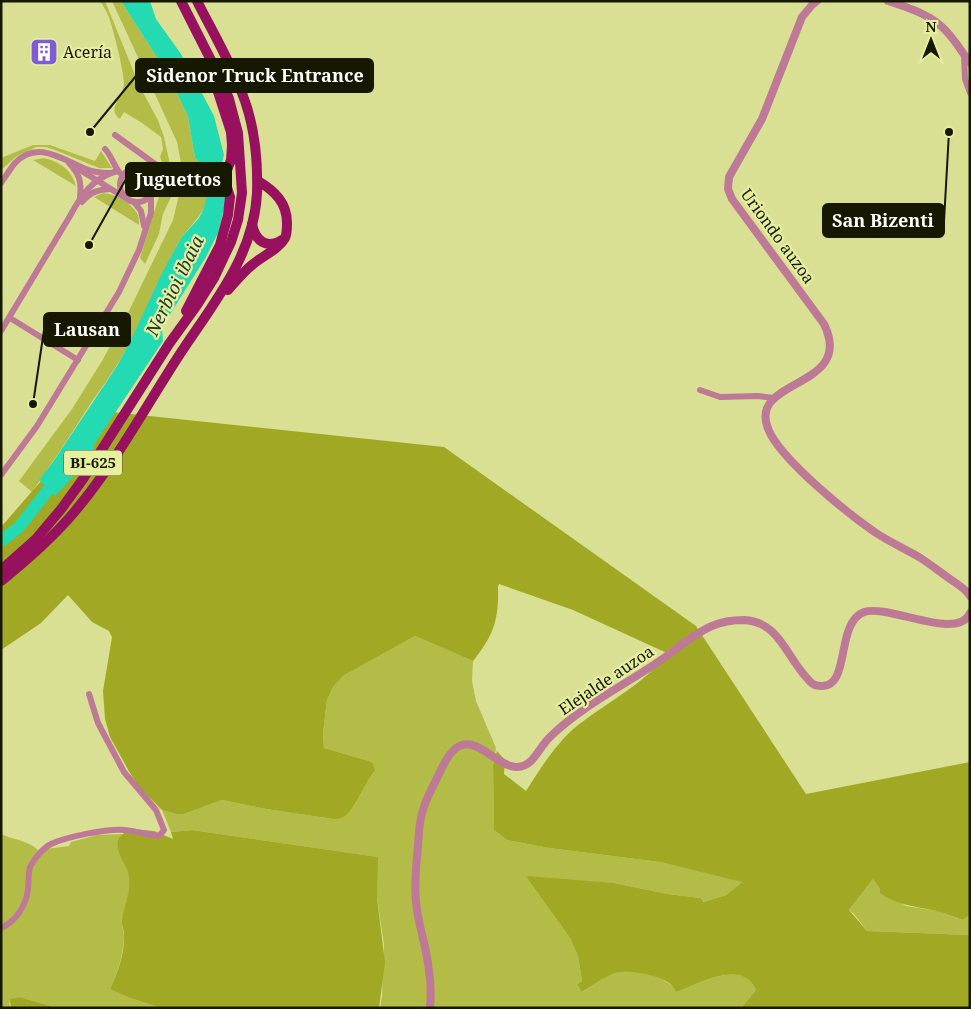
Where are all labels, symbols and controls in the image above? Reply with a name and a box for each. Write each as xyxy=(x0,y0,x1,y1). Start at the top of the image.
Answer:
north arrow xyxy=(906,15,956,65)
text: N xyxy=(925,17,937,36)
building icon: Acería xyxy=(29,37,59,67)
place label: Acería xyxy=(63,41,112,63)
callout: Sidenor Truck Entrance xyxy=(136,59,373,92)
text: Sidenor Truck Entrance xyxy=(146,63,364,87)
callout: Juguettos xyxy=(126,163,231,196)
text: Juguettos xyxy=(134,167,221,191)
street label: Uriondo auzoa xyxy=(736,184,820,288)
callout: San Bizenti xyxy=(823,204,944,237)
text: San Bizenti xyxy=(832,208,935,232)
water label: Nerbioi ibaia xyxy=(139,231,209,341)
callout: Lausan xyxy=(44,313,130,346)
text: Lausan xyxy=(54,317,120,341)
road number: BI-625 xyxy=(64,450,122,476)
street label: Elejalde auzoa xyxy=(554,640,658,720)

